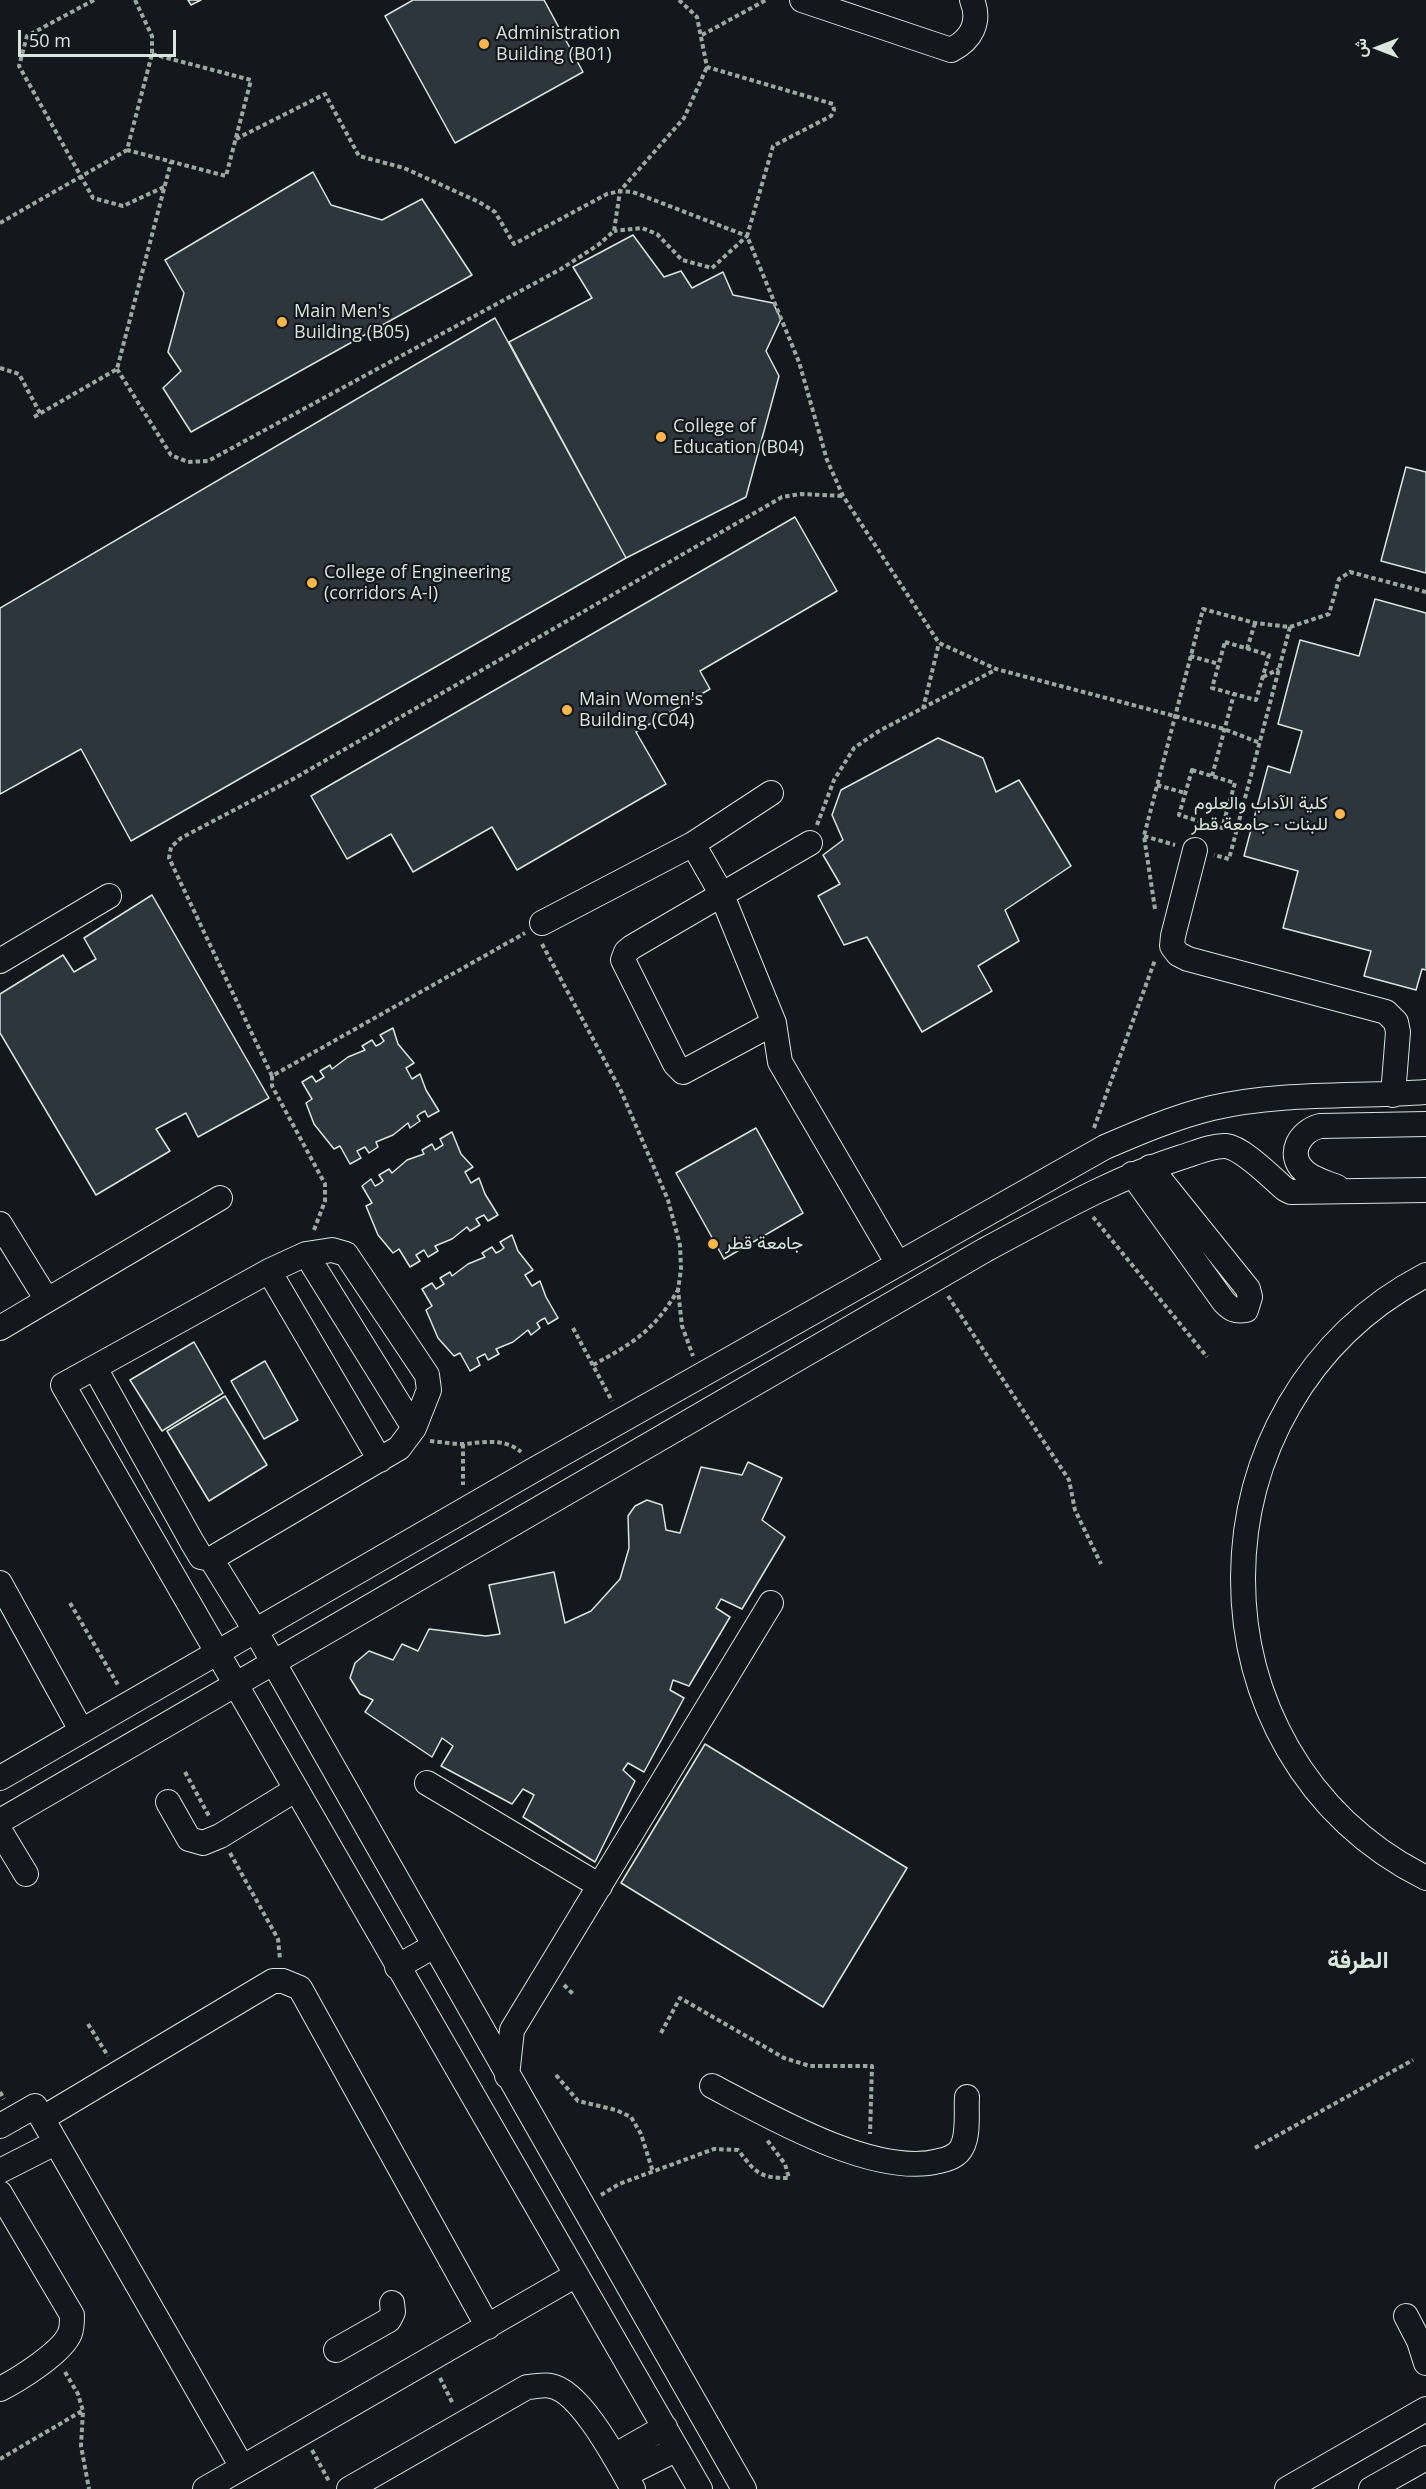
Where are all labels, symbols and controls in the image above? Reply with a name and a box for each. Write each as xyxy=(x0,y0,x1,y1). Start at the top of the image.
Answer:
scale bar xyxy=(21,18,178,56)
north arrow xyxy=(1348,18,1408,78)
place label: Administration Building (B01) xyxy=(496,23,620,66)
text: 50 m xyxy=(29,28,71,52)
marker: Administration Building (B01) xyxy=(477,37,491,51)
text: ش xyxy=(1349,38,1371,58)
place label: Main Men's Building (B05) xyxy=(294,301,410,344)
marker: Main Men's Building (B05) xyxy=(275,315,289,329)
place label: College of Education (B04) xyxy=(673,416,804,458)
marker: College of Education (B04) xyxy=(654,430,668,444)
place label: College of Engineering (corridors A-I) xyxy=(324,562,511,604)
marker: College of Engineering (corridors A-I) xyxy=(305,576,319,590)
place label: Main Women's Building (C04) xyxy=(579,689,703,732)
marker: Main Women's Building (C04) xyxy=(560,703,574,717)
place label: كلية الآداب والعلوم للبنات - جامعة قطر xyxy=(1191,793,1328,836)
marker: كلية الآداب والعلوم للبنات - جامعة قطر xyxy=(1333,807,1347,821)
place label: جامعة قطر xyxy=(725,1233,803,1255)
marker: جامعة قطر xyxy=(706,1237,720,1251)
district label: الطرفة xyxy=(1327,1947,1389,1975)

